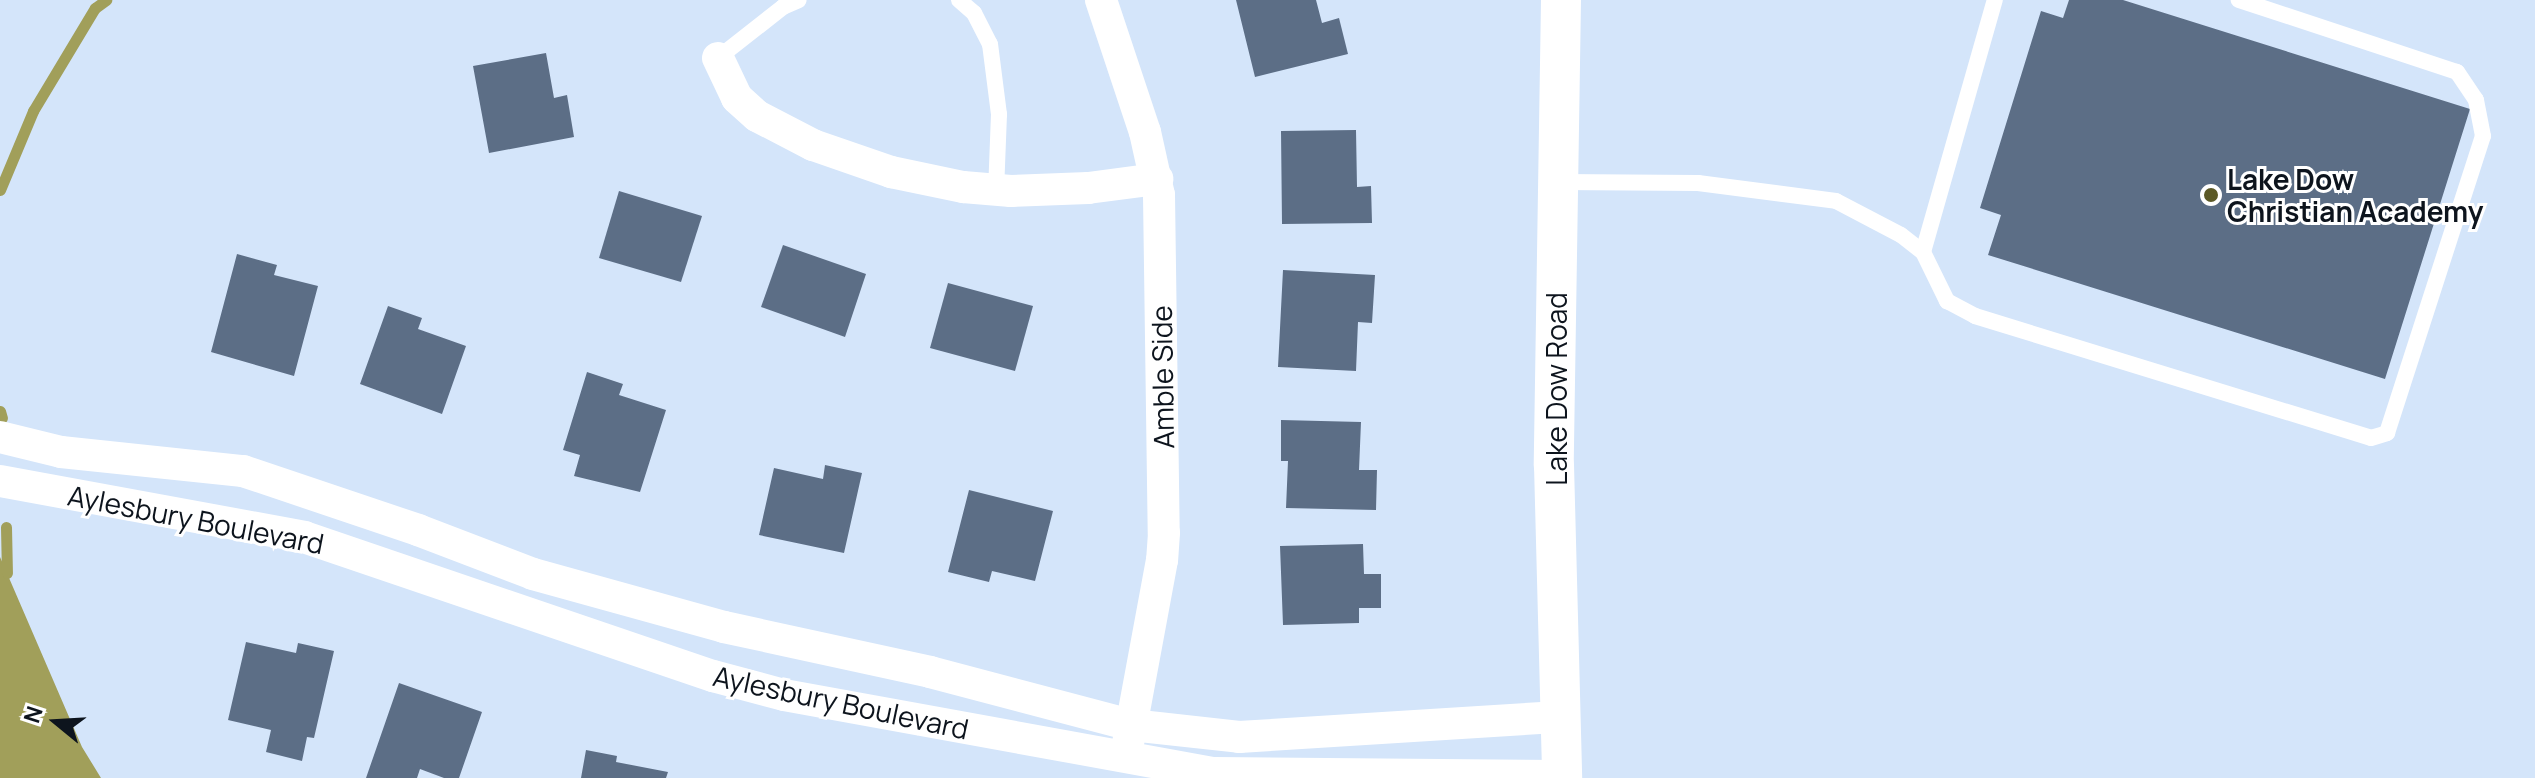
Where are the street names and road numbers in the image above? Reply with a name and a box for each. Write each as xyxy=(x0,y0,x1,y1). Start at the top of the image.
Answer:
street label: Lake Dow Road xyxy=(1539,292,1573,486)
street label: Amble Side xyxy=(1144,305,1180,449)
street label: Aylesbury Boulevard xyxy=(65,478,327,560)
street label: Aylesbury Boulevard xyxy=(710,659,972,745)

